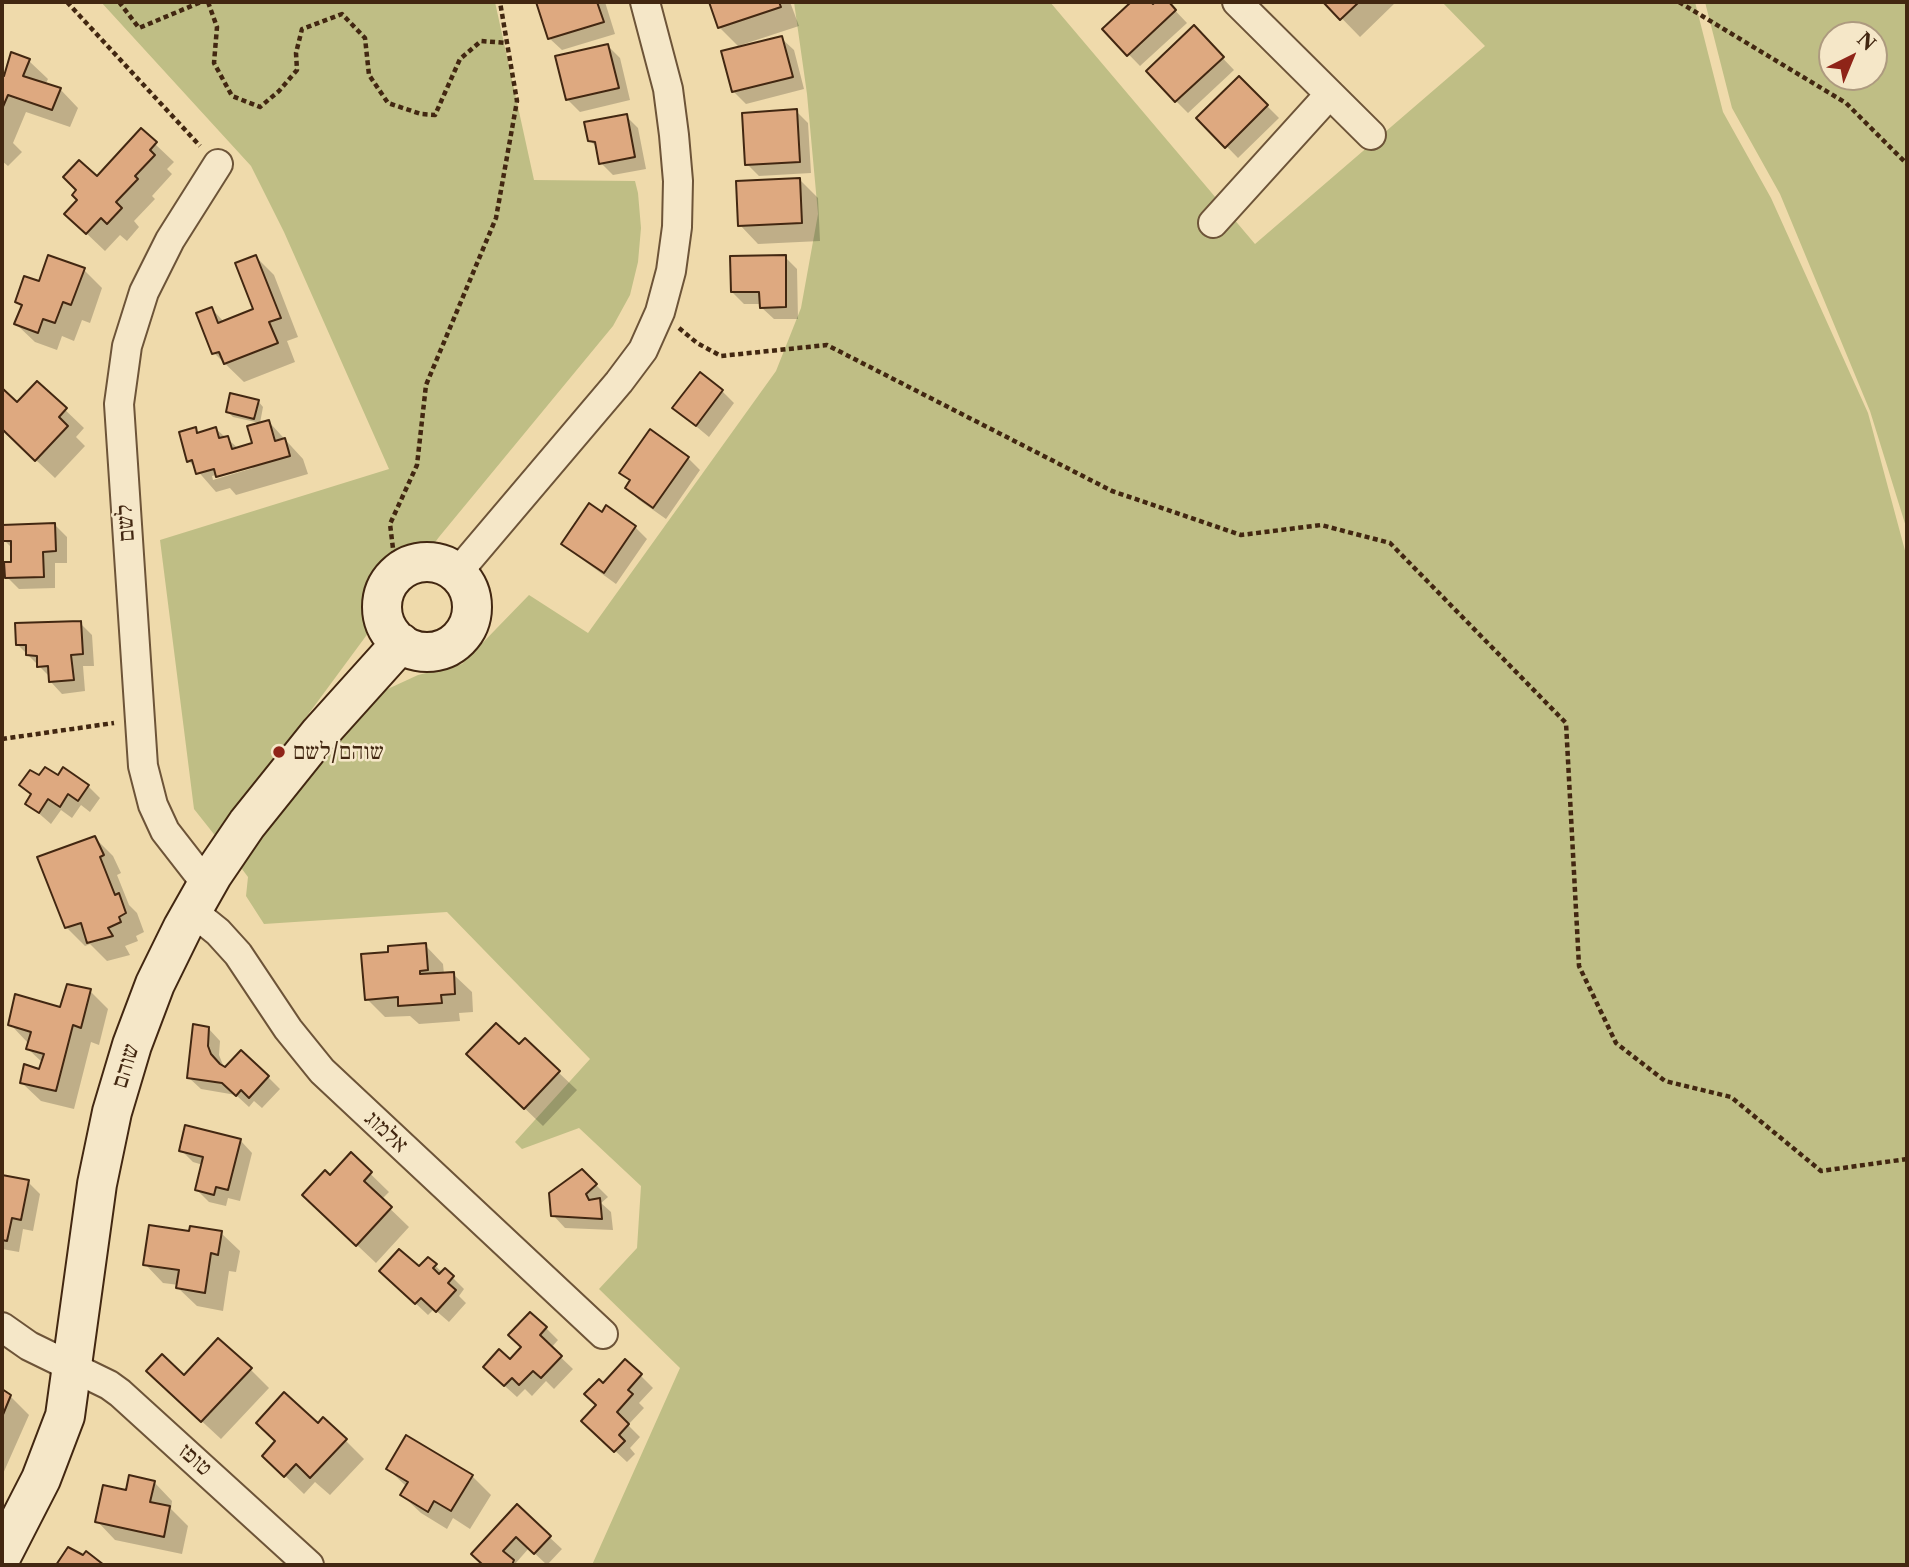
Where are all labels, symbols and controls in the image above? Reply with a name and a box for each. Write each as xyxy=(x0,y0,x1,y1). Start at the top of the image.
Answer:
north arrow xyxy=(1818,21,1888,91)
text: N xyxy=(1852,28,1880,56)
street label: לשם xyxy=(111,503,141,543)
place label: שוהם/לשם xyxy=(293,738,384,766)
marker: שוהם/לשם xyxy=(271,744,287,760)
street label: שוהם xyxy=(106,1040,146,1092)
street label: אלמוג xyxy=(358,1105,414,1159)
street label: טופז xyxy=(172,1438,218,1482)

